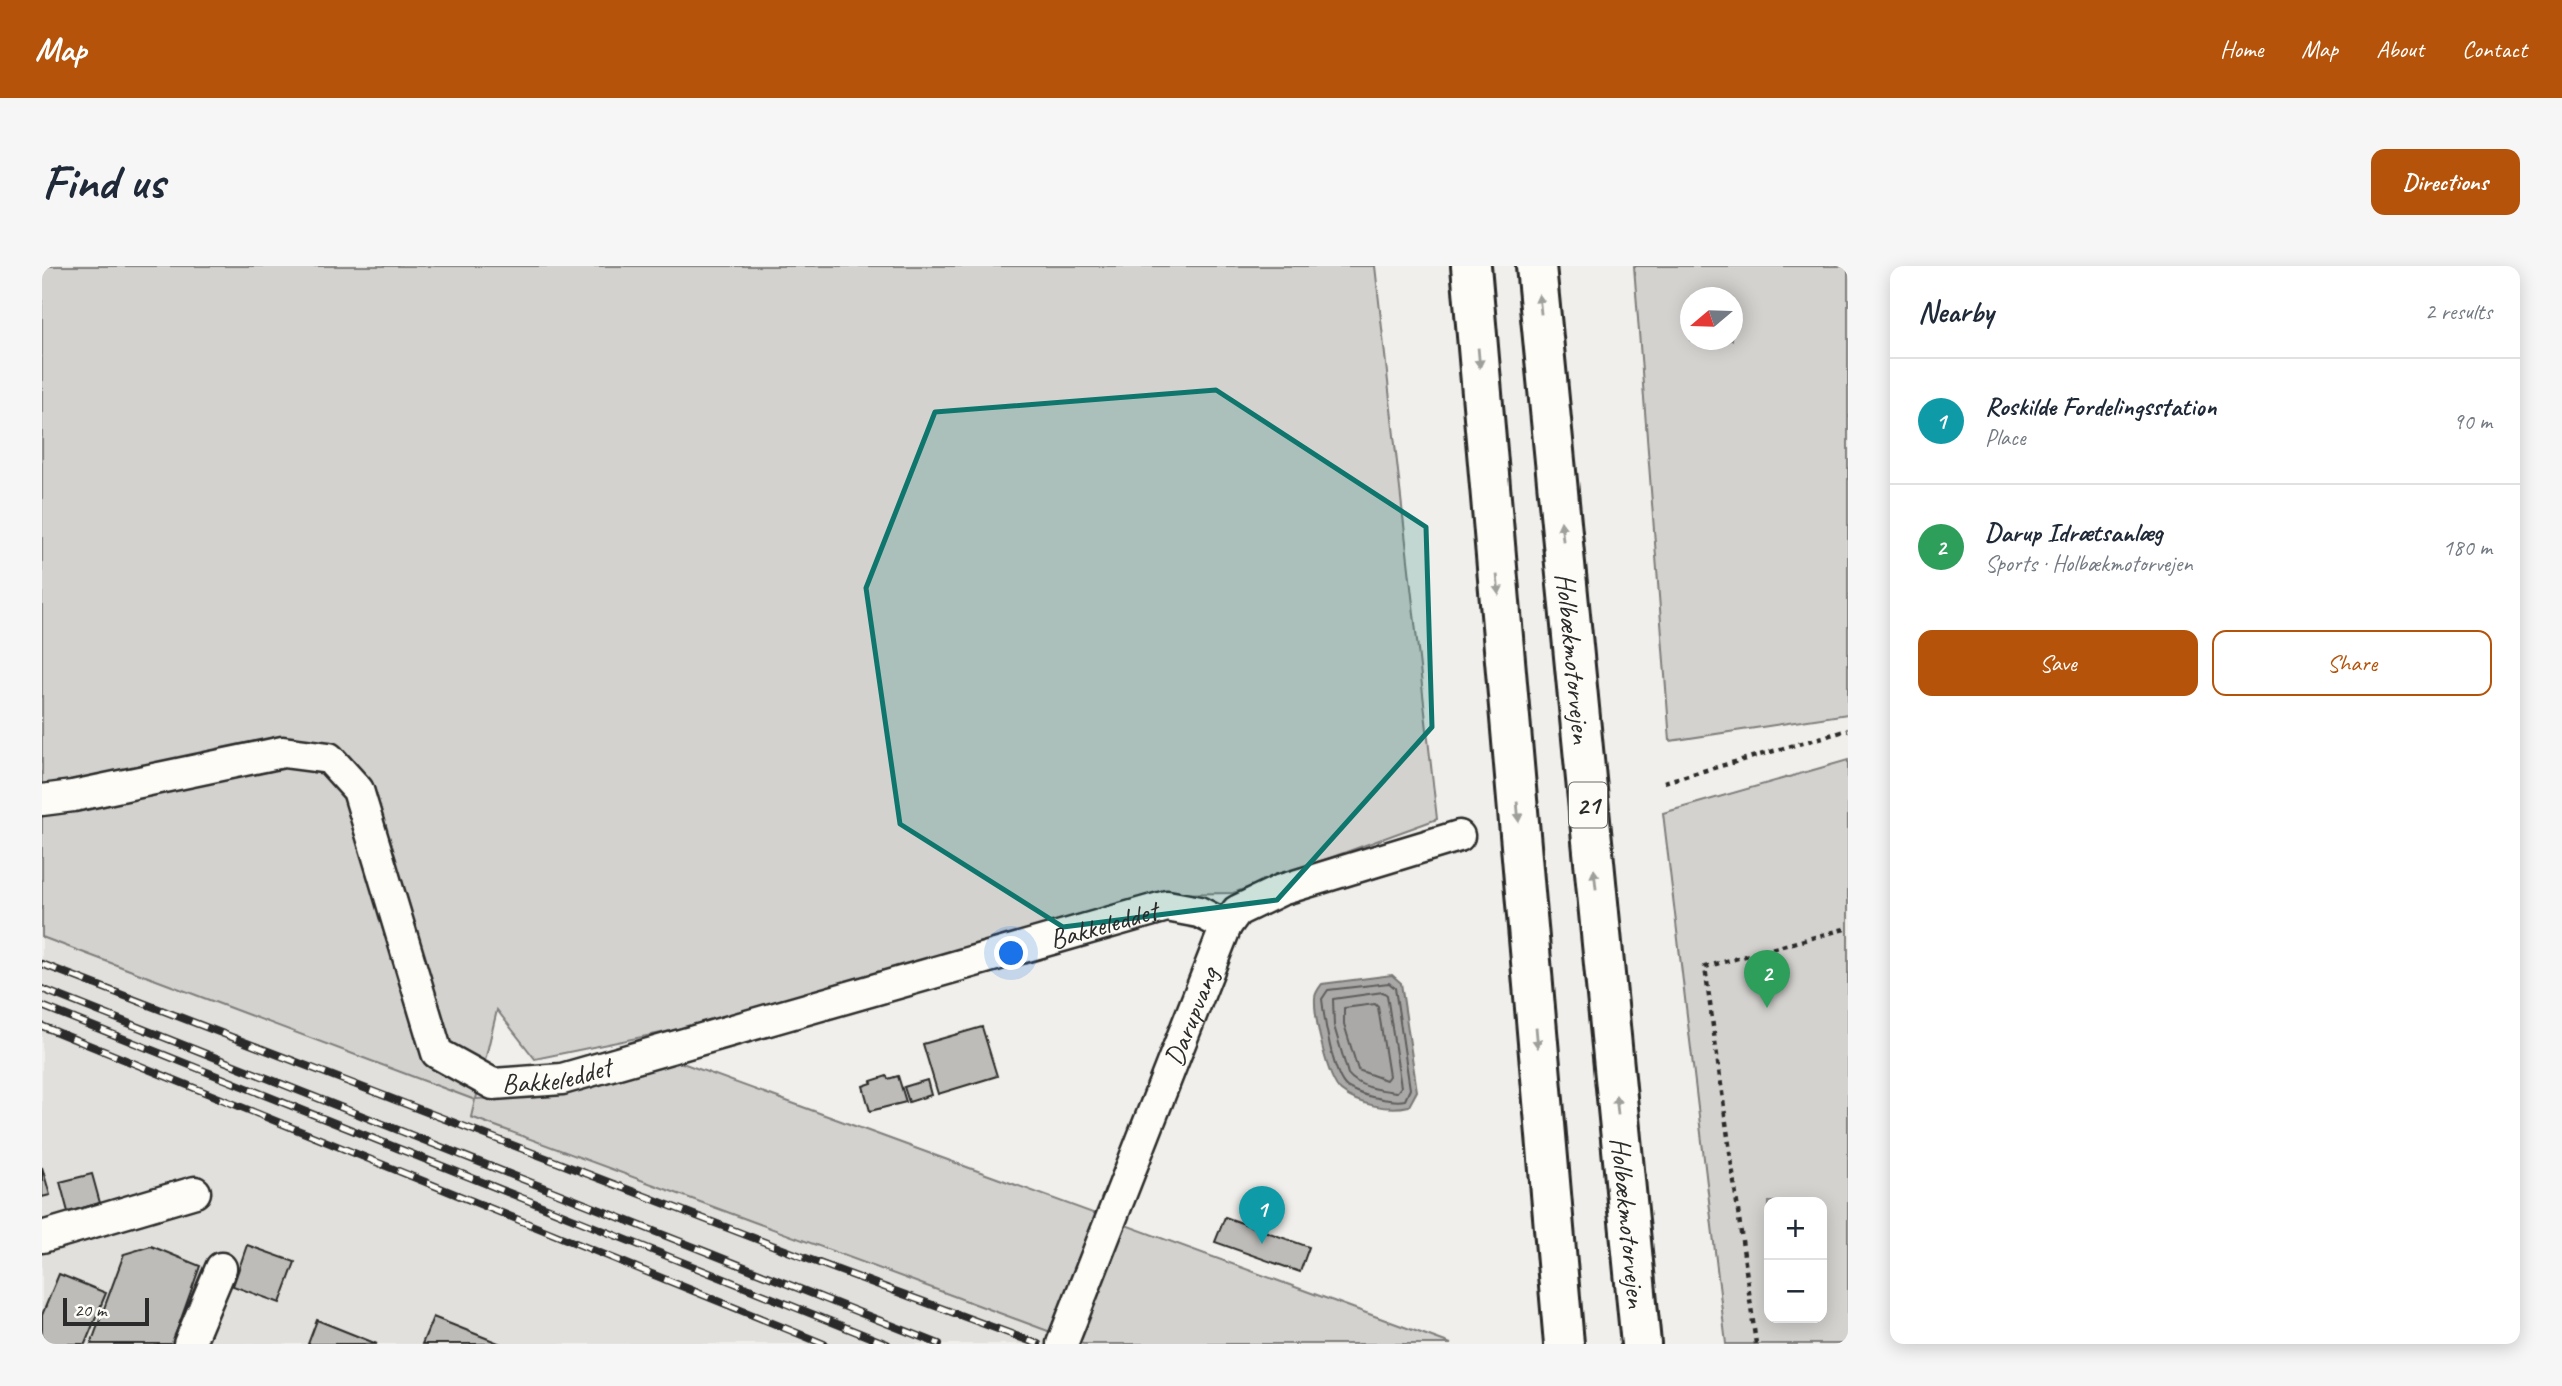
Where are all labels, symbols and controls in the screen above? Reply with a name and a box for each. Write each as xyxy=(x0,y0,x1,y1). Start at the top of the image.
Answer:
text: Map xyxy=(35,28,86,70)
text: Home xyxy=(2220,34,2263,64)
text: Map xyxy=(2301,34,2338,64)
text: About xyxy=(2376,34,2424,64)
text: Contact xyxy=(2462,34,2527,64)
button: Directions xyxy=(2371,149,2520,215)
text: Find us xyxy=(42,151,164,213)
north arrow xyxy=(1680,287,1743,350)
one-way arrow xyxy=(1534,293,1545,315)
text: Nearby xyxy=(1918,293,1994,331)
text: 2 results xyxy=(2425,297,2492,326)
one-way arrow xyxy=(1474,348,1485,370)
text: Roskilde Fordelingsstation xyxy=(1985,390,2216,423)
text: 1 xyxy=(1936,407,1946,436)
text: 90 m xyxy=(2453,407,2492,436)
text: Place xyxy=(1985,423,2025,452)
text: Darup Idrætsanlæg xyxy=(1985,516,2163,549)
one-way arrow xyxy=(1556,519,1567,541)
text: 2 xyxy=(1936,533,1946,562)
text: 180 m xyxy=(2443,533,2492,562)
text: Sports · Holbækmotorvejen xyxy=(1985,549,2193,578)
street label: Holbækmotorvejen xyxy=(1548,571,1600,746)
one-way arrow xyxy=(1493,574,1504,596)
button: Save xyxy=(1918,630,2198,696)
button: Share xyxy=(2212,630,2492,696)
road number: 21 xyxy=(1569,782,1607,828)
one-way arrow xyxy=(1513,801,1524,823)
one-way arrow xyxy=(1590,868,1601,890)
street label: Bakkeleddet xyxy=(1045,892,1165,957)
your location xyxy=(994,936,1028,970)
pin: 2 xyxy=(1744,950,1790,1008)
street label: Darupvang xyxy=(1156,960,1227,1071)
one-way arrow xyxy=(1532,1028,1543,1050)
street label: Bakkeleddet xyxy=(500,1048,619,1101)
one-way arrow xyxy=(1612,1094,1623,1116)
street label: Holbækmotorvejen xyxy=(1603,1136,1655,1311)
pin: 1 xyxy=(1239,1186,1285,1244)
map controls xyxy=(1764,1197,1827,1323)
button: + xyxy=(1764,1197,1827,1260)
button: − xyxy=(1764,1260,1827,1323)
scale bar xyxy=(63,1295,149,1327)
text: 20 m xyxy=(74,1298,106,1322)

